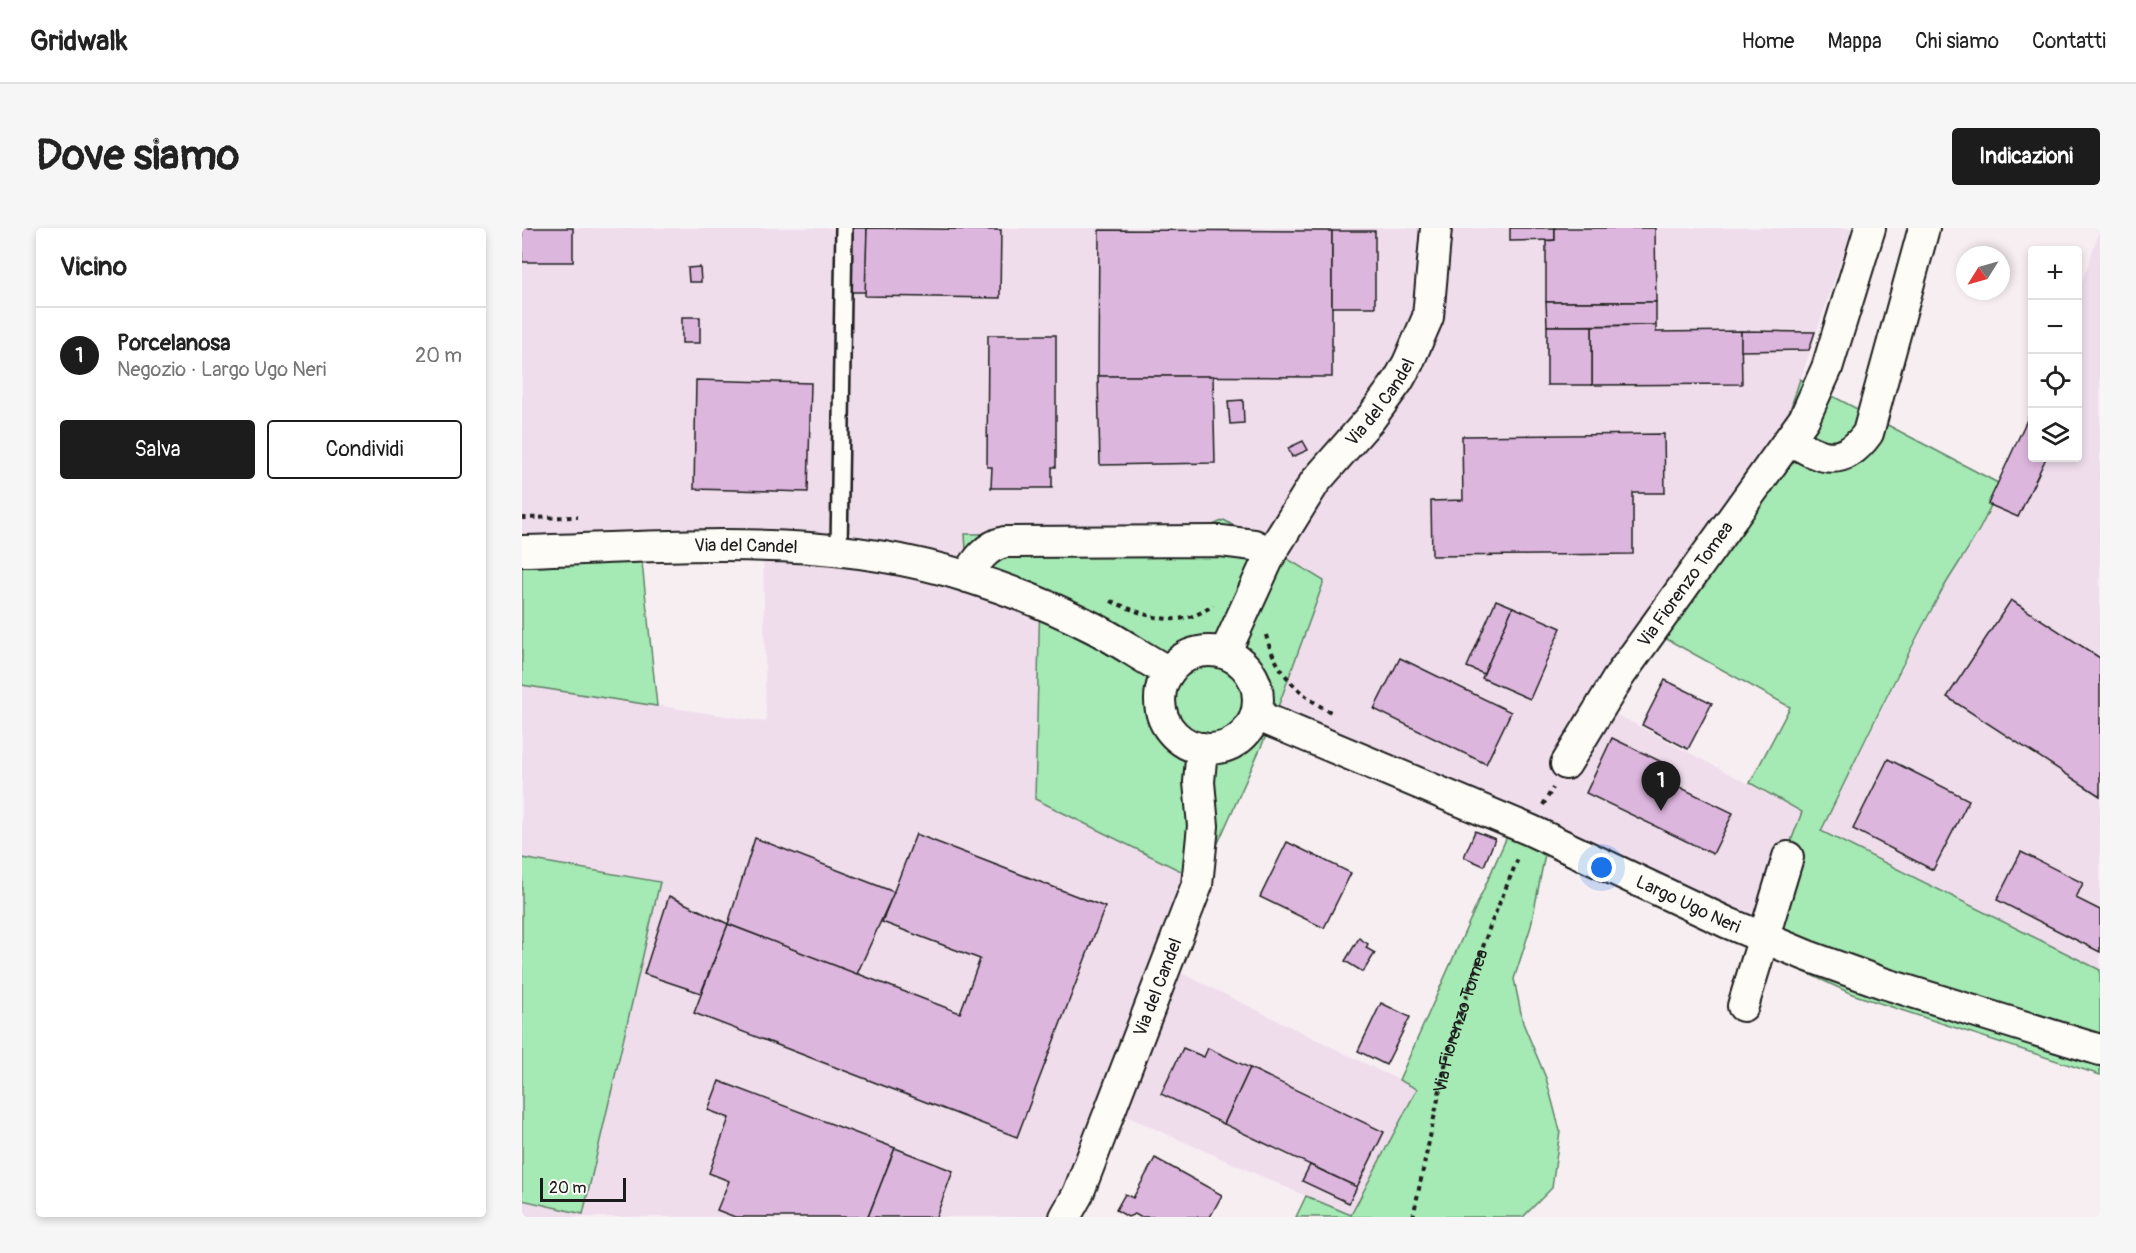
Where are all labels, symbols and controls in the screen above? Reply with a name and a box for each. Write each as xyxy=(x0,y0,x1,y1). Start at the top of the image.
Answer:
text: Gridwalk xyxy=(30,24,128,59)
text: Home xyxy=(1741,28,1794,55)
text: Mappa xyxy=(1827,28,1882,55)
text: Chi siamo xyxy=(1915,28,1999,55)
text: Contatti xyxy=(2032,28,2106,55)
button: Indicazioni xyxy=(1952,128,2100,185)
text: Dove siamo xyxy=(36,130,239,182)
north arrow xyxy=(1956,246,2010,300)
map controls xyxy=(2028,246,2082,462)
button: + xyxy=(2028,246,2082,300)
text: Vicino xyxy=(60,251,127,283)
button: − xyxy=(2028,300,2082,354)
text: Porcelanosa xyxy=(117,329,230,357)
text: 1 xyxy=(76,343,83,368)
text: 20 m xyxy=(415,343,462,368)
button: locate xyxy=(2028,354,2082,408)
street label: Via del Candel xyxy=(1341,355,1421,451)
text: Negozio · Largo Ugo Neri xyxy=(117,357,326,382)
button: layers xyxy=(2028,408,2082,462)
button: Salva xyxy=(60,420,255,479)
button: Condividi xyxy=(267,420,462,479)
street label: Via Fiorenzo Tomea xyxy=(1633,517,1739,652)
street label: Via del Candel xyxy=(694,534,798,559)
pin: 1 xyxy=(1642,762,1680,811)
your location xyxy=(1587,853,1616,882)
street label: Largo Ugo Neri xyxy=(1632,870,1744,939)
street label: Via del Candel xyxy=(1129,935,1187,1040)
street label: Via Fiorenzo Tomea xyxy=(1429,946,1494,1095)
scale bar xyxy=(540,1175,626,1202)
text: 20 m xyxy=(549,1178,587,1198)

